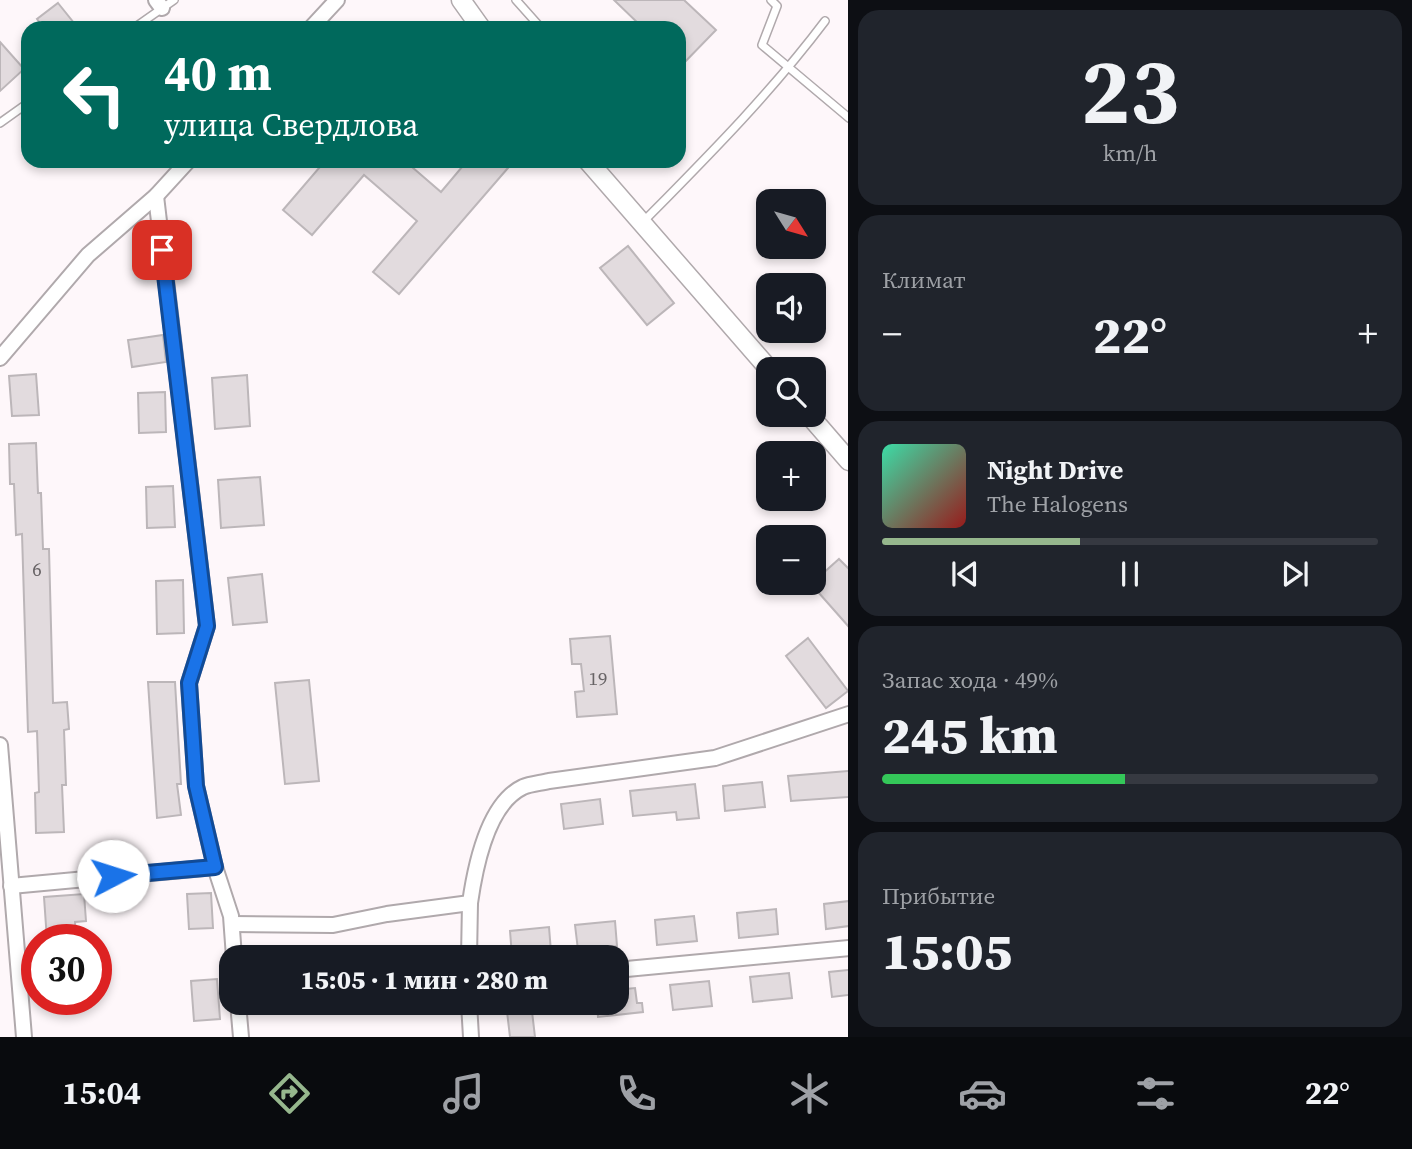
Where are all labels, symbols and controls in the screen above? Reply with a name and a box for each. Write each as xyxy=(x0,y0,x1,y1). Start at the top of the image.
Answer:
text: 23 xyxy=(1081,29,1179,153)
text: 40 m xyxy=(164,39,272,106)
icon: left xyxy=(49,49,140,140)
text: улица Свердлова xyxy=(164,103,419,147)
text: km/h xyxy=(1103,137,1157,169)
north arrow xyxy=(756,189,826,259)
map controls xyxy=(756,189,826,595)
pin xyxy=(132,220,192,280)
icon: arrive xyxy=(143,231,181,269)
text: Климат xyxy=(882,264,966,296)
button: sound xyxy=(756,273,826,343)
text: 22° xyxy=(1093,299,1167,370)
text: − xyxy=(882,308,902,360)
text: + xyxy=(1358,308,1378,360)
button: search xyxy=(756,357,826,427)
button: + xyxy=(756,441,826,511)
text: Night Drive xyxy=(987,452,1123,488)
text: The Halogens xyxy=(987,488,1128,520)
button: − xyxy=(756,525,826,595)
icon: previous xyxy=(946,555,984,593)
icon: pause xyxy=(1111,555,1149,593)
icon: next xyxy=(1276,555,1314,593)
house number: 6 xyxy=(32,556,42,582)
text: Запас хода · 49% xyxy=(882,664,1058,696)
house number: 19 xyxy=(588,665,608,691)
text: 245 km xyxy=(882,699,1058,770)
position arrow xyxy=(76,839,150,913)
text: Прибытие xyxy=(882,880,995,912)
text: 15:05 xyxy=(882,915,1012,986)
speed limit sign: 30 xyxy=(21,924,112,1015)
text: 15:05 · 1 мин · 280 m xyxy=(300,962,548,998)
icon: directions xyxy=(265,1069,314,1118)
icon: music xyxy=(439,1069,488,1118)
icon: phone xyxy=(612,1069,661,1118)
icon: climate xyxy=(785,1069,834,1118)
icon: car xyxy=(958,1069,1007,1118)
icon: filters xyxy=(1131,1069,1180,1118)
text: 15:04 xyxy=(62,1071,141,1115)
text: 22° xyxy=(1305,1071,1350,1115)

